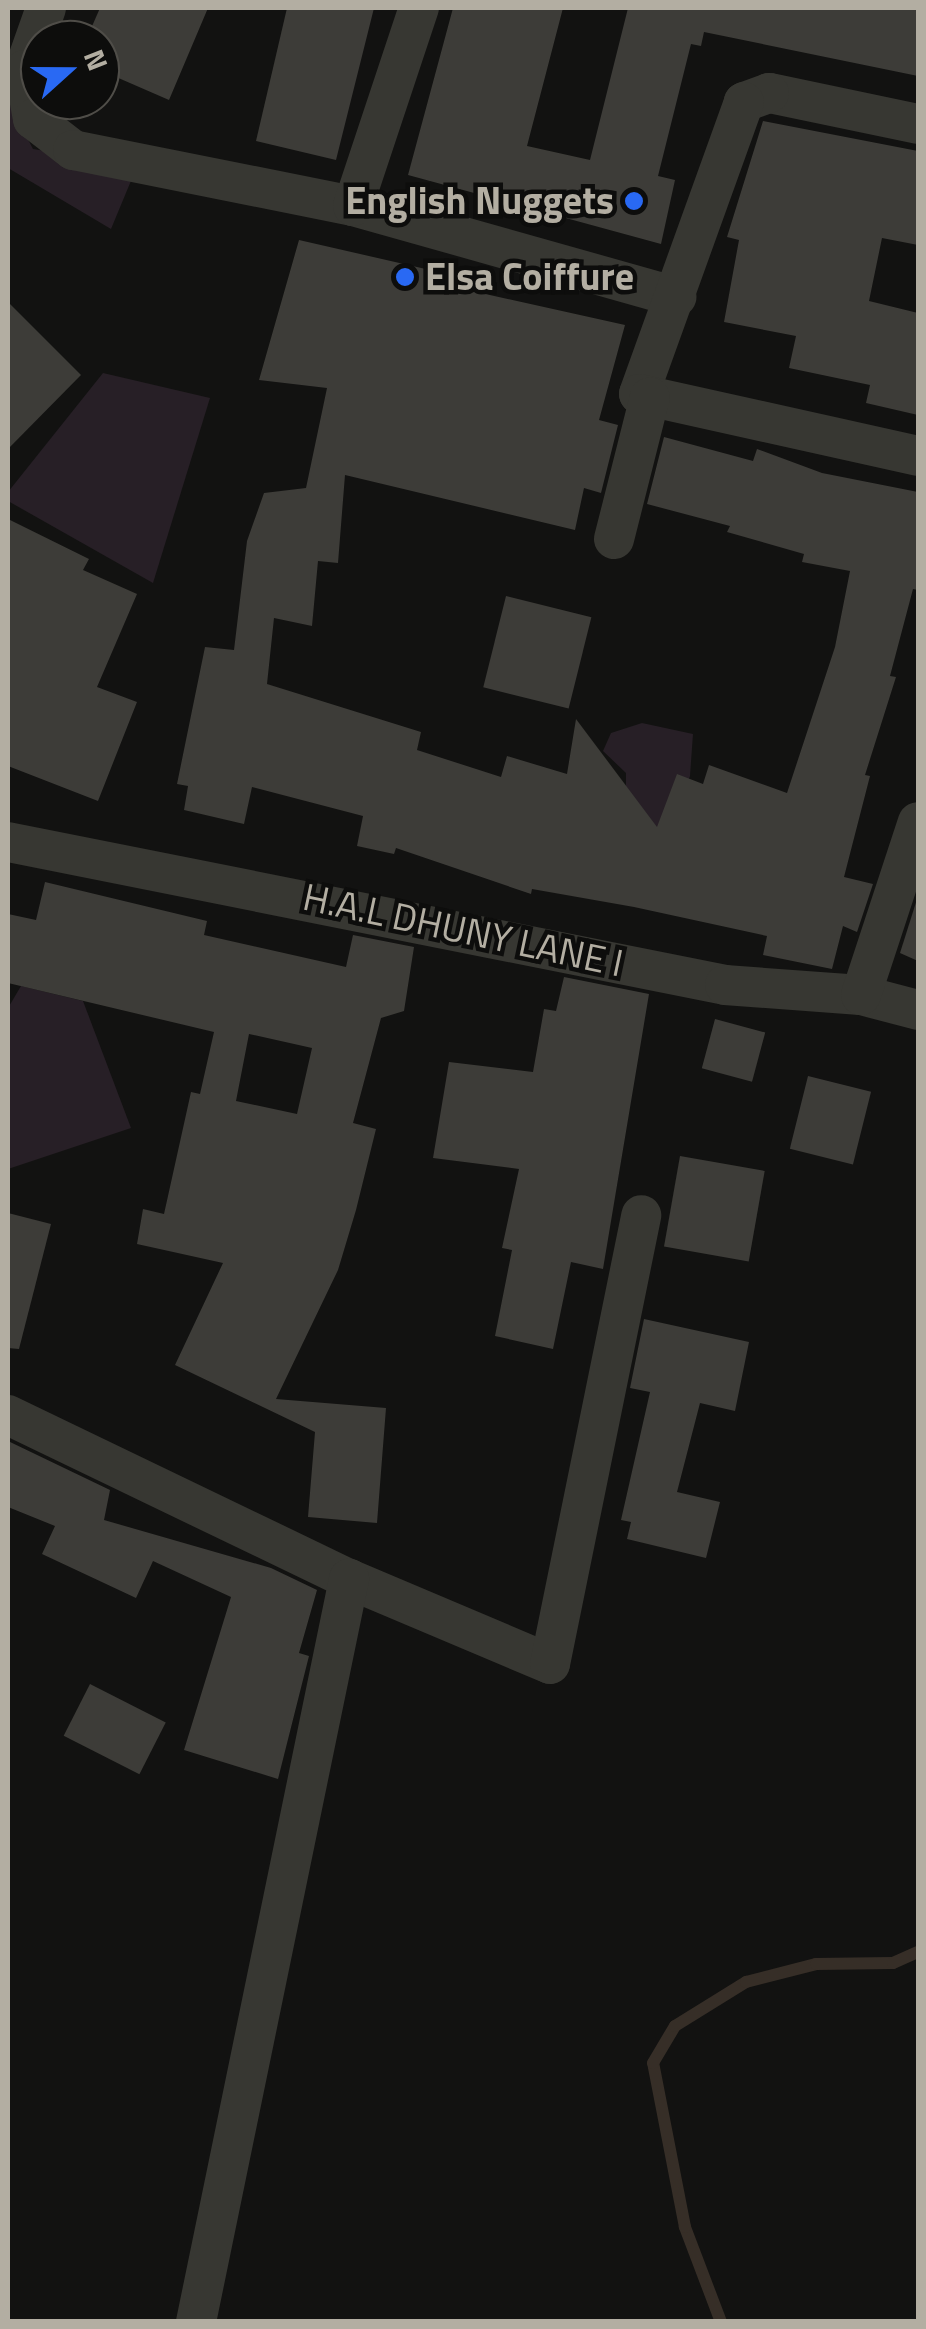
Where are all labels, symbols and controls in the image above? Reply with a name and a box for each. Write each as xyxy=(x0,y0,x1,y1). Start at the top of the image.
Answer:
north arrow xyxy=(20,20,120,120)
text: N xyxy=(73,43,120,77)
place label: English Nuggets xyxy=(345,178,614,224)
marker: English Nuggets xyxy=(623,190,645,212)
place label: Elsa Coiffure xyxy=(425,254,634,300)
marker: Elsa Coiffure xyxy=(394,266,416,288)
street label: H.A.L DHUNY LANE I xyxy=(299,874,627,986)

